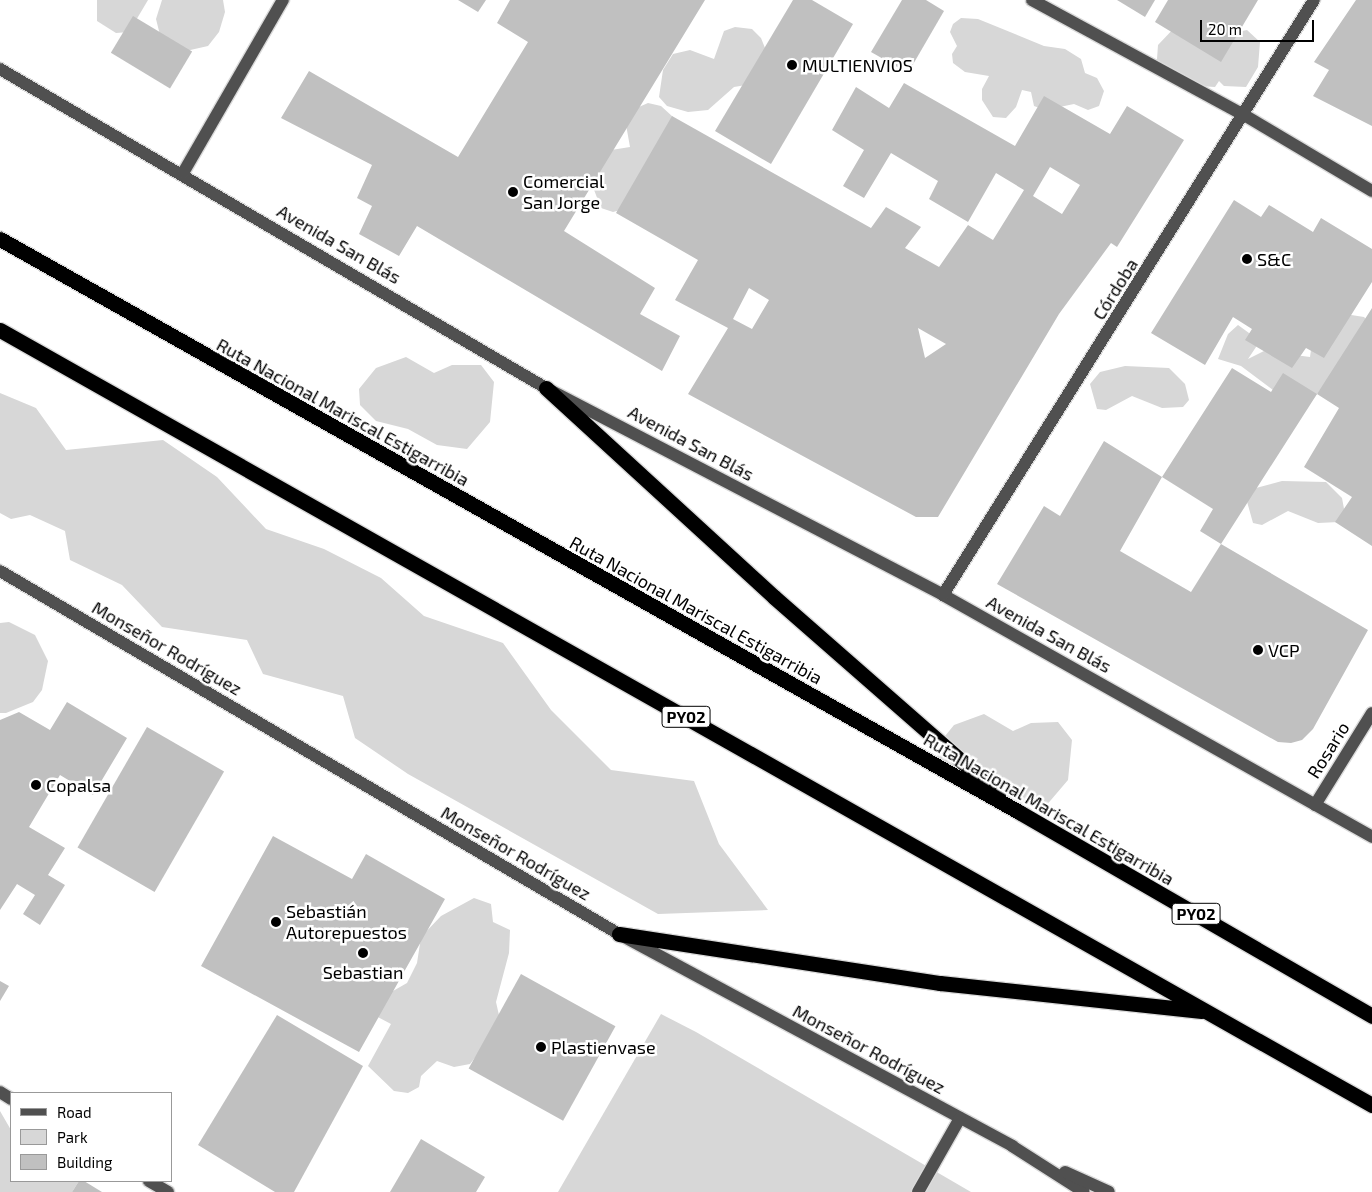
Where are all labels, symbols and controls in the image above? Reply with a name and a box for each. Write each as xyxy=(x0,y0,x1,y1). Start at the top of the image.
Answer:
scale bar xyxy=(1202,10,1316,42)
text: 20 m xyxy=(1208,20,1242,38)
place label: MULTIENVIOS xyxy=(802,54,913,76)
marker: MULTIENVIOS xyxy=(786,59,798,71)
place label: Comercial San Jorge xyxy=(523,171,604,213)
marker: Comercial San Jorge xyxy=(507,186,519,198)
street label: Avenida San Blás xyxy=(273,200,405,288)
place label: S&C xyxy=(1257,248,1291,270)
marker: S&C xyxy=(1241,253,1253,265)
street label: Córdoba xyxy=(1088,254,1142,324)
street label: Ruta Nacional Mariscal Estigarribia xyxy=(213,333,473,491)
street label: Avenida San Blás xyxy=(625,401,757,485)
street label: Ruta Nacional Mariscal Estigarribia xyxy=(566,531,826,689)
street label: Avenida San Blás xyxy=(983,591,1115,677)
street label: Monseñor Rodríguez xyxy=(88,596,246,700)
place label: VCP xyxy=(1268,639,1300,661)
marker: VCP xyxy=(1252,644,1264,656)
road number: PY02 xyxy=(661,704,711,730)
street label: Rosario xyxy=(1302,718,1354,782)
street label: Ruta Nacional Mariscal Estigarribia xyxy=(920,728,1178,890)
place label: Copalsa xyxy=(46,774,111,796)
marker: Copalsa xyxy=(30,779,42,791)
street label: Monseñor Rodríguez xyxy=(437,801,595,905)
place label: Sebastián Autorepuestos xyxy=(286,901,407,944)
road number: PY02 xyxy=(1171,901,1221,928)
marker: Sebastián Autorepuestos xyxy=(270,916,282,928)
marker: Sebastian xyxy=(357,947,369,959)
place label: Sebastian xyxy=(323,961,403,983)
street label: Monseñor Rodríguez xyxy=(789,1000,949,1098)
place label: Plastienvase xyxy=(551,1036,656,1058)
marker: Plastienvase xyxy=(535,1041,547,1053)
legend xyxy=(10,1092,172,1182)
text: Road xyxy=(57,1103,92,1121)
text: Park xyxy=(57,1128,88,1146)
text: Building xyxy=(57,1153,112,1171)

